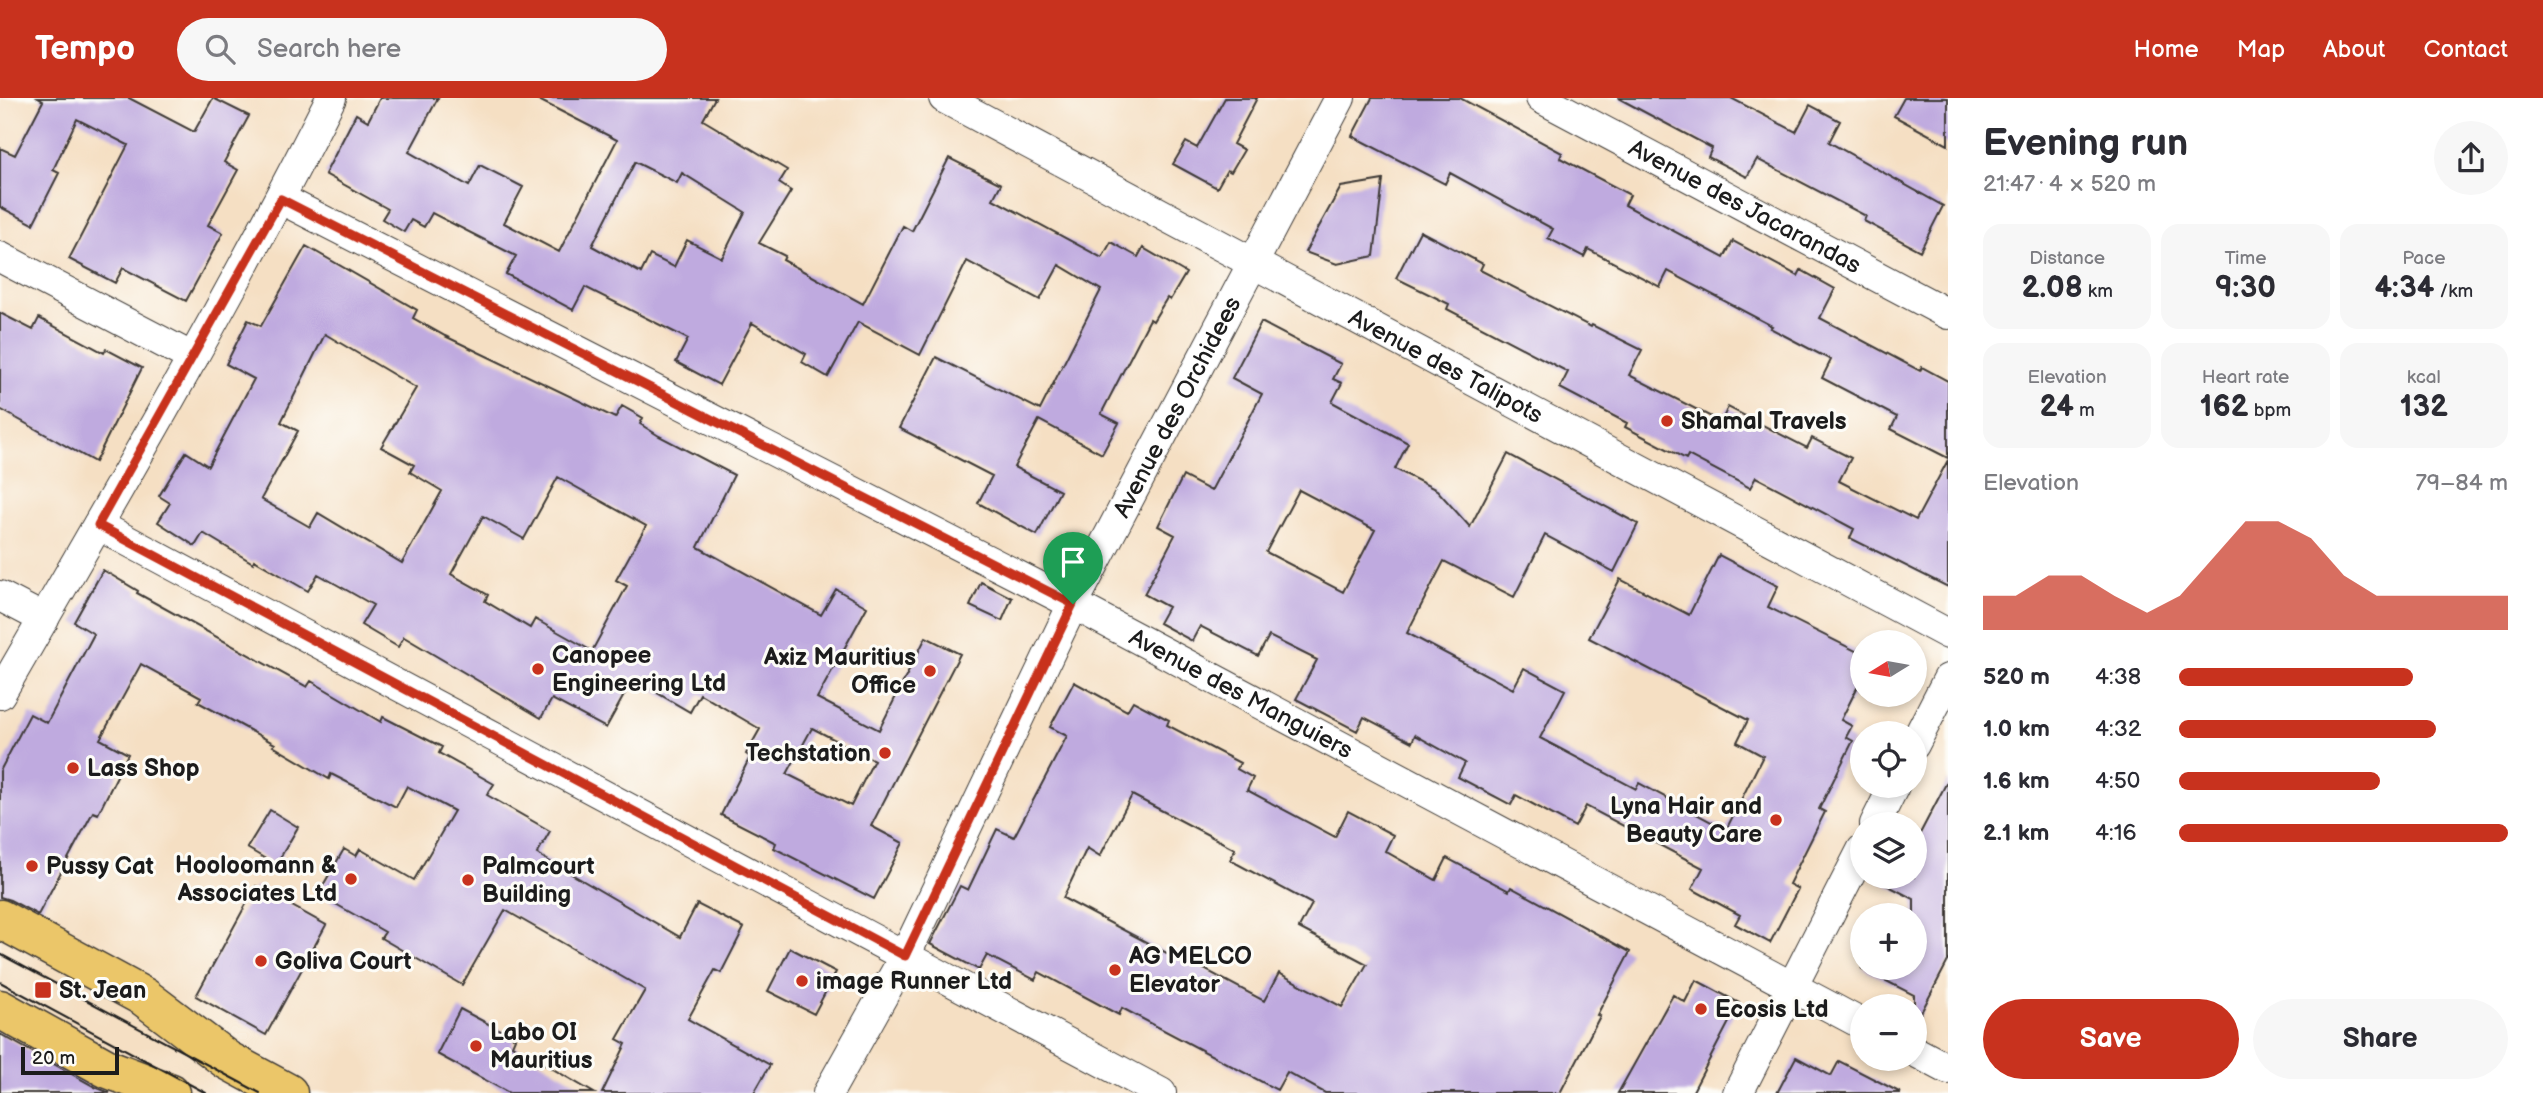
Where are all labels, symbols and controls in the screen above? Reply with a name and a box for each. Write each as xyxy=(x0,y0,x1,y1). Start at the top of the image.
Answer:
search box xyxy=(177,18,667,81)
text: Tempo xyxy=(35,29,135,69)
icon: search xyxy=(201,30,239,68)
text: Search here xyxy=(257,34,401,65)
text: Home xyxy=(2134,35,2199,64)
text: Map xyxy=(2237,35,2285,64)
text: About xyxy=(2323,35,2385,64)
text: Contact xyxy=(2423,35,2508,64)
text: Evening run xyxy=(1983,121,2188,166)
button: share xyxy=(2434,121,2508,195)
street label: Avenue des Jacarandas xyxy=(1624,133,1866,280)
text: 21:47 · 4 × 520 m xyxy=(1983,170,2156,198)
text: Distance xyxy=(2029,247,2105,270)
text: Time xyxy=(2224,247,2267,270)
text: Pace xyxy=(2402,247,2445,270)
text: 2.08 xyxy=(2021,270,2083,306)
text: 9:30 xyxy=(2215,270,2276,306)
text: 4:34 xyxy=(2374,270,2434,306)
text: km xyxy=(2083,280,2113,303)
text: /km xyxy=(2434,280,2473,303)
street label: Avenue des Orchidees xyxy=(1107,291,1247,522)
street label: Avenue des Talipots xyxy=(1344,302,1548,430)
text: Elevation xyxy=(2028,366,2107,389)
text: Heart rate xyxy=(2202,366,2289,389)
text: kcal xyxy=(2407,366,2441,389)
text: 24 xyxy=(2040,389,2074,425)
text: 162 xyxy=(2200,389,2249,425)
text: 132 xyxy=(2400,389,2448,425)
text: m xyxy=(2074,399,2095,422)
text: bpm xyxy=(2249,399,2291,422)
place label: Shamal Travels xyxy=(1681,407,1847,436)
marker: Shamal Travels xyxy=(1659,413,1675,429)
text: Elevation xyxy=(1983,469,2079,497)
text: 79–84 m xyxy=(2416,469,2508,497)
pin xyxy=(1043,532,1103,604)
icon: arrive xyxy=(1054,543,1092,581)
street label: Avenue des Manguiers xyxy=(1124,622,1358,765)
north arrow xyxy=(1850,630,1927,707)
map controls xyxy=(1850,630,1927,1071)
place label: Canopee Engineering Ltd xyxy=(552,641,726,698)
place label: Axiz Mauritius Office xyxy=(763,643,916,700)
marker: Canopee Engineering Ltd xyxy=(530,661,546,677)
marker: Axiz Mauritius Office xyxy=(922,663,938,679)
text: 520 m xyxy=(1983,663,2050,691)
text: 4:38 xyxy=(2095,663,2141,691)
text: 1.0 km xyxy=(1983,715,2050,743)
text: 4:32 xyxy=(2095,715,2141,743)
button: locate xyxy=(1850,721,1927,798)
place label: Techstation xyxy=(746,739,871,768)
marker: Techstation xyxy=(877,745,893,761)
place label: Lass Shop xyxy=(87,754,200,783)
marker: Lass Shop xyxy=(65,760,81,776)
text: 1.6 km xyxy=(1983,767,2050,795)
text: 4:50 xyxy=(2095,767,2140,795)
place label: Lyna Hair and Beauty Care xyxy=(1610,792,1762,849)
marker: Lyna Hair and Beauty Care xyxy=(1768,812,1784,828)
button: layers xyxy=(1850,812,1927,889)
text: 2.1 km xyxy=(1983,819,2049,847)
text: 4:16 xyxy=(2095,819,2137,847)
place label: Hooloomann & Associates Ltd xyxy=(175,851,337,908)
place label: Pussy Cat xyxy=(46,852,154,881)
place label: Palmcourt Building xyxy=(482,852,594,909)
marker: Pussy Cat xyxy=(24,858,40,874)
marker: Hooloomann & Associates Ltd xyxy=(343,871,359,887)
marker: Palmcourt Building xyxy=(460,872,476,888)
button: + xyxy=(1850,903,1927,980)
place label: AG MELCO Elevator xyxy=(1128,942,1252,999)
place label: Goliva Court xyxy=(275,947,412,976)
marker: Goliva Court xyxy=(253,953,269,969)
marker: AG MELCO Elevator xyxy=(1107,962,1123,978)
place label: image Runner Ltd xyxy=(816,967,1012,996)
marker: image Runner Ltd xyxy=(794,973,810,989)
place label: St. Jean xyxy=(59,976,146,1005)
marker: St. Jean xyxy=(33,980,53,1000)
button: − xyxy=(1850,994,1927,1071)
place label: Ecosis Ltd xyxy=(1715,995,1828,1024)
button: Save xyxy=(1983,999,2239,1079)
button: Share xyxy=(2253,999,2508,1079)
marker: Ecosis Ltd xyxy=(1693,1001,1709,1017)
place label: Labo OI Mauritius xyxy=(490,1018,593,1075)
marker: Labo OI Mauritius xyxy=(468,1038,484,1054)
scale bar xyxy=(21,1044,119,1076)
text: 20 m xyxy=(32,1047,75,1070)

